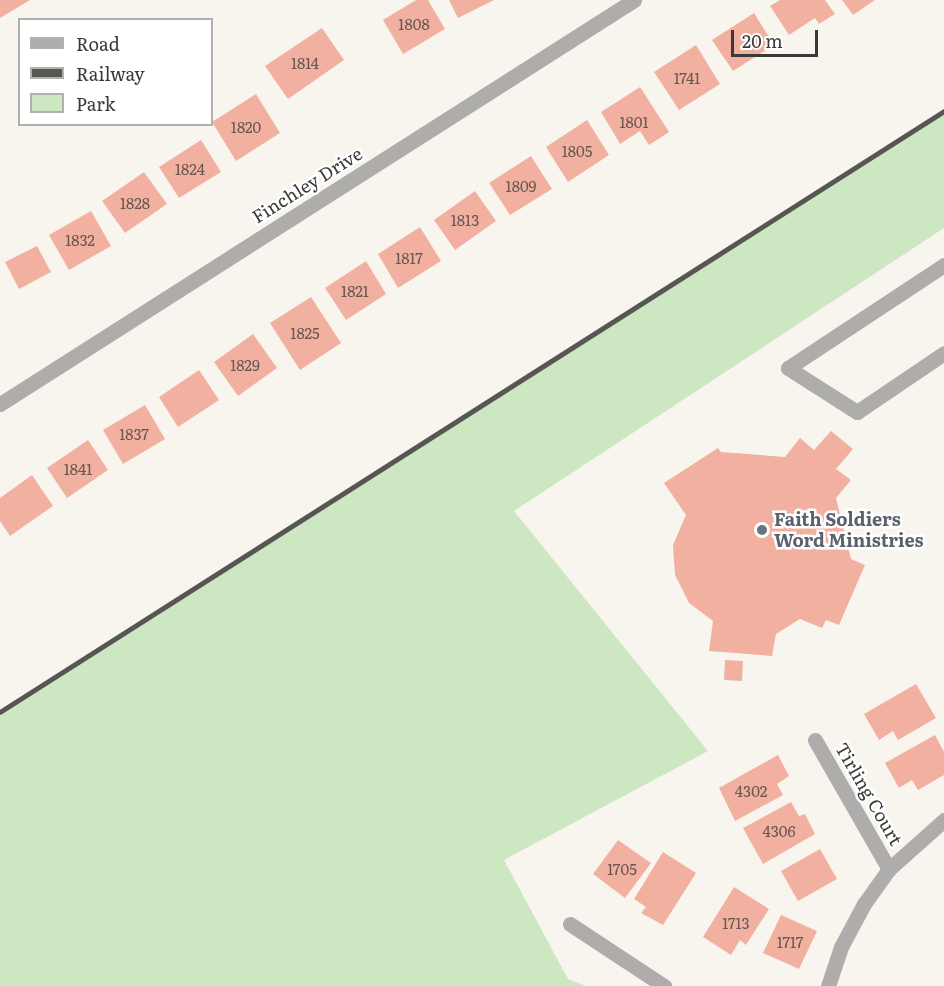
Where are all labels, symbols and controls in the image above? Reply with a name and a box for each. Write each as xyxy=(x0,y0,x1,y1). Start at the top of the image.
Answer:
house number: 1808 xyxy=(398,15,430,33)
legend xyxy=(18,18,213,126)
scale bar xyxy=(734,18,821,56)
text: 20 m xyxy=(742,27,783,54)
text: Road xyxy=(76,30,120,57)
house number: 1814 xyxy=(291,54,319,72)
text: Railway xyxy=(76,60,145,87)
house number: 1741 xyxy=(674,69,700,87)
text: Park xyxy=(76,90,115,117)
house number: 1801 xyxy=(619,113,649,131)
house number: 1820 xyxy=(231,118,261,136)
house number: 1805 xyxy=(562,142,592,160)
street label: Finchley Drive xyxy=(248,143,366,227)
house number: 1824 xyxy=(175,160,205,178)
house number: 1809 xyxy=(506,177,536,195)
house number: 1828 xyxy=(120,194,150,212)
house number: 1813 xyxy=(451,211,479,229)
house number: 1832 xyxy=(65,231,95,249)
house number: 1817 xyxy=(395,249,423,267)
house number: 1821 xyxy=(341,282,369,300)
house number: 1825 xyxy=(290,324,320,342)
house number: 1829 xyxy=(230,356,260,374)
house number: 1837 xyxy=(119,425,149,443)
house number: 1841 xyxy=(64,460,92,478)
place label: Faith Soldiers Word Ministries xyxy=(774,509,924,552)
marker: Faith Soldiers Word Ministries xyxy=(755,523,769,537)
street label: Tirling Court xyxy=(831,739,907,849)
house number: 4302 xyxy=(735,782,767,800)
house number: 4306 xyxy=(762,822,796,840)
house number: 1705 xyxy=(607,860,637,878)
house number: 1713 xyxy=(722,914,750,932)
house number: 1717 xyxy=(777,933,803,951)

